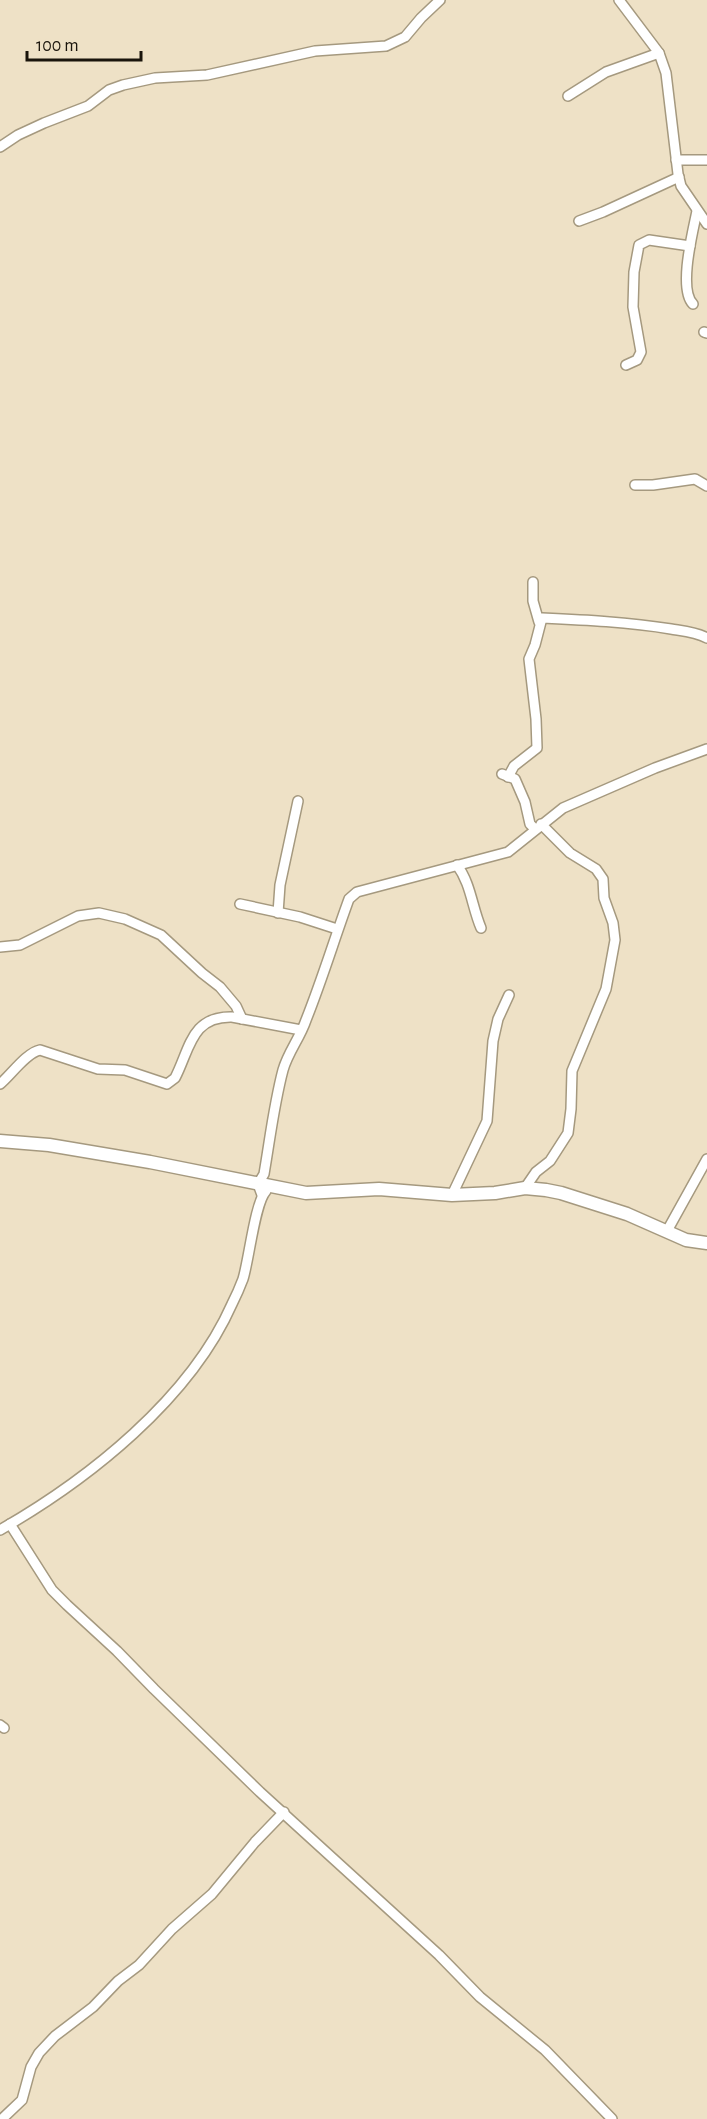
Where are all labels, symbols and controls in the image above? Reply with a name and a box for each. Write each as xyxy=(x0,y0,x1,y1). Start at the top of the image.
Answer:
scale bar xyxy=(27,24,141,62)
text: 100 m xyxy=(36,37,79,55)

